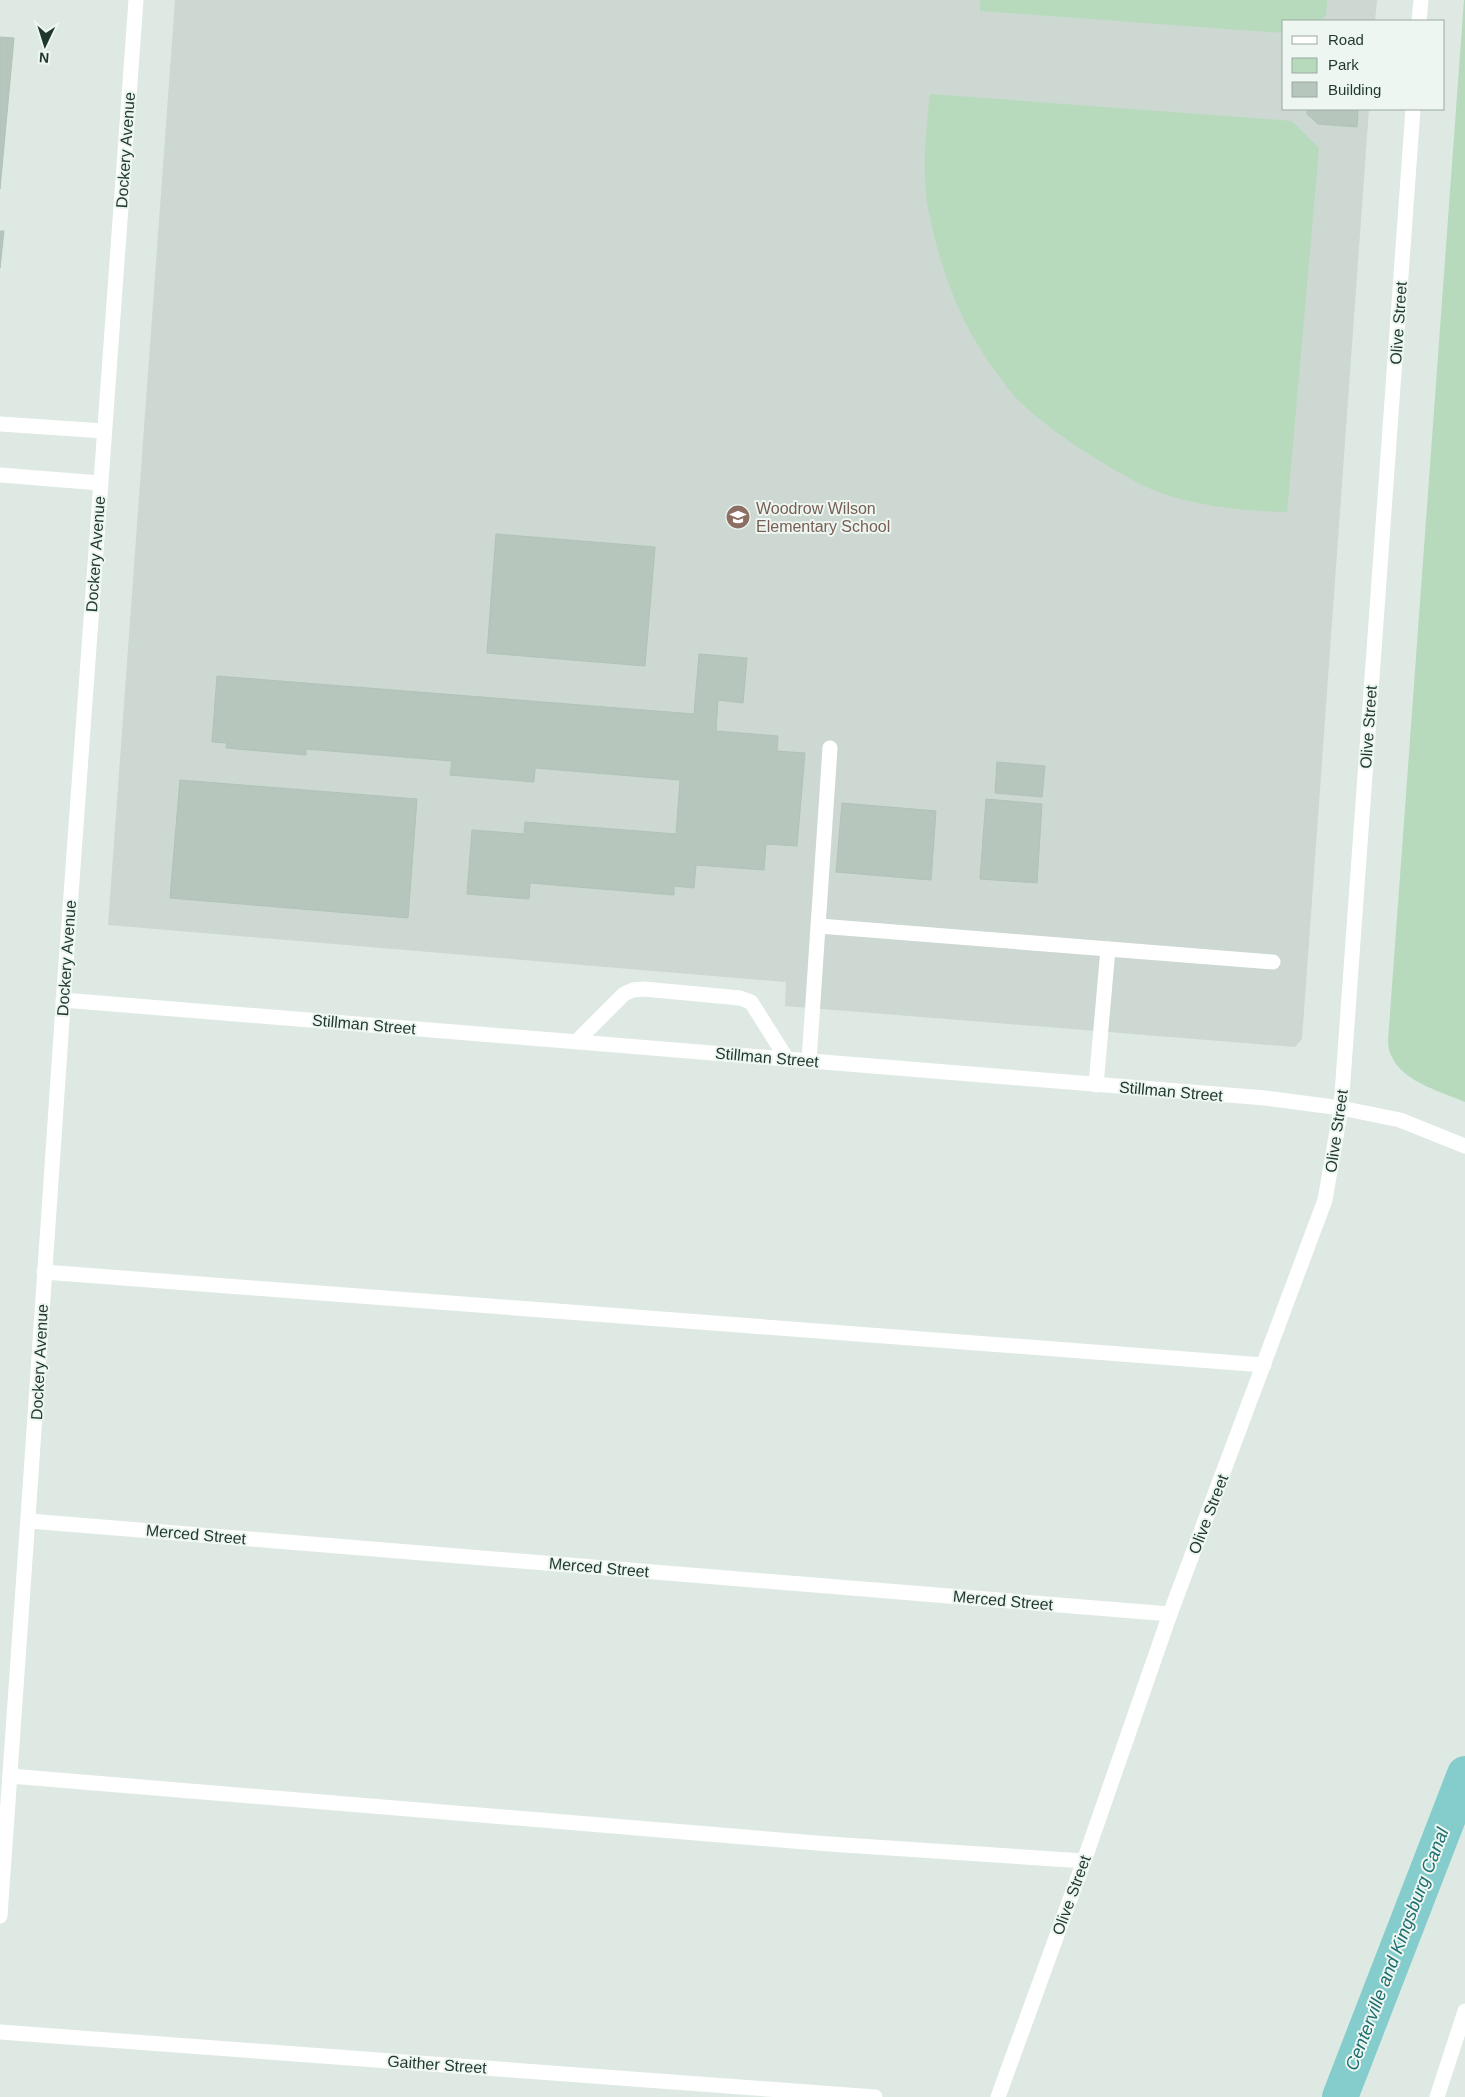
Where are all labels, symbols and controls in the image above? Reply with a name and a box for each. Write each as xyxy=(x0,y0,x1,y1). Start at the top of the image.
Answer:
north arrow xyxy=(20,20,70,70)
legend xyxy=(1282,20,1445,110)
text: Road xyxy=(1328,31,1364,48)
text: N xyxy=(38,50,50,66)
text: Park xyxy=(1328,56,1359,73)
text: Building xyxy=(1328,81,1381,98)
street label: Dockery Avenue xyxy=(113,91,138,209)
street label: Olive Street xyxy=(1387,280,1410,365)
street label: Dockery Avenue xyxy=(83,495,108,613)
place label: Woodrow Wilson Elementary School xyxy=(756,500,890,535)
school or university icon: Woodrow Wilson Elementary School xyxy=(725,504,751,530)
street label: Olive Street xyxy=(1357,684,1380,769)
street label: Dockery Avenue xyxy=(54,899,79,1017)
street label: Stillman Street xyxy=(311,1011,417,1038)
street label: Stillman Street xyxy=(714,1044,820,1071)
street label: Stillman Street xyxy=(1118,1078,1224,1105)
street label: Olive Street xyxy=(1322,1088,1351,1174)
street label: Dockery Avenue xyxy=(28,1303,51,1421)
street label: Olive Street xyxy=(1186,1472,1232,1556)
street label: Merced Street xyxy=(145,1522,247,1547)
street label: Merced Street xyxy=(548,1555,650,1580)
street label: Merced Street xyxy=(952,1588,1054,1613)
water label: Centerville and Kingsburg Canal xyxy=(1341,1824,1453,2073)
street label: Olive Street xyxy=(1049,1852,1094,1937)
street label: Gaither Street xyxy=(387,2053,488,2076)

